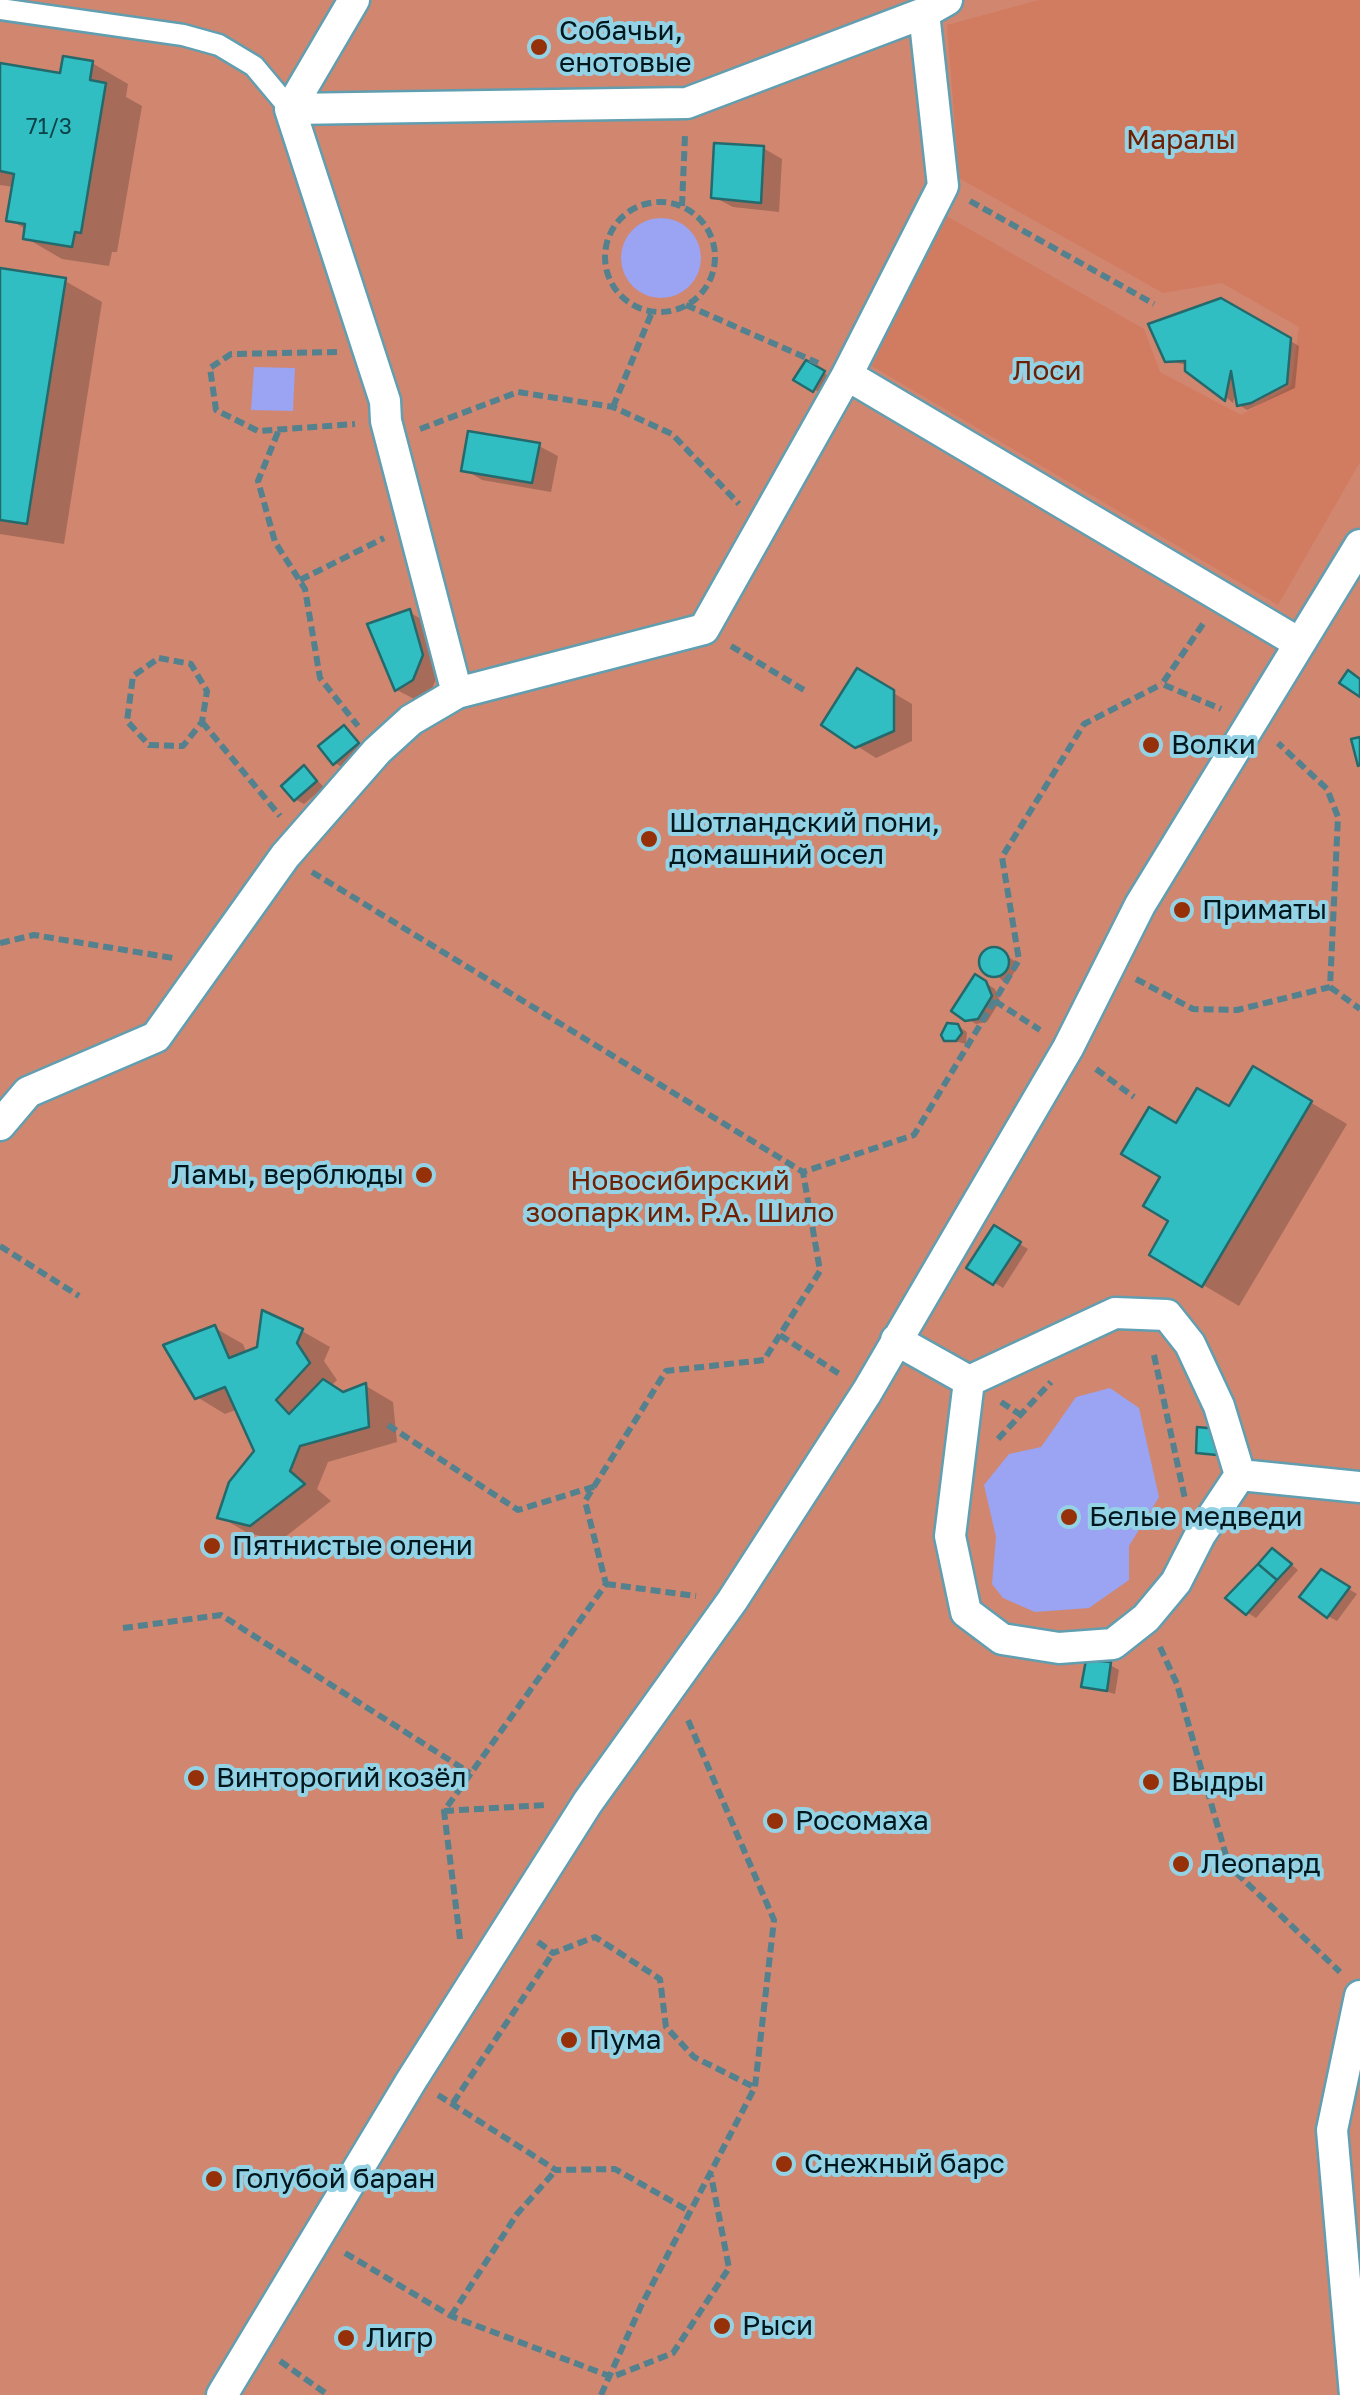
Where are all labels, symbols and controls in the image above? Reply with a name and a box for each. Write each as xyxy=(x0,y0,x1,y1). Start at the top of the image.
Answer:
place label: Собачьи, енотовые xyxy=(559,14,692,80)
marker: Собачьи, енотовые xyxy=(528,36,550,58)
house number: 71/3 xyxy=(26,114,72,140)
park label: Маралы xyxy=(1126,123,1236,157)
park label: Лоси xyxy=(1012,354,1082,388)
place label: Волки xyxy=(1171,728,1256,762)
marker: Волки xyxy=(1140,734,1162,756)
place label: Шотландский пони, домашний осел xyxy=(669,806,940,872)
marker: Шотландский пони, домашний осел xyxy=(638,828,660,850)
place label: Приматы xyxy=(1202,893,1327,927)
marker: Приматы xyxy=(1171,899,1193,921)
place label: Ламы, верблюды xyxy=(171,1158,404,1192)
marker: Ламы, верблюды xyxy=(413,1164,435,1186)
park label: Новосибирский зоопарк им. Р.А. Шило xyxy=(526,1164,834,1230)
place label: Белые медведи xyxy=(1089,1500,1302,1534)
marker: Белые медведи xyxy=(1058,1506,1080,1528)
place label: Пятнистые олени xyxy=(232,1529,473,1563)
marker: Пятнистые олени xyxy=(201,1535,223,1557)
place label: Винторогий козёл xyxy=(216,1761,467,1795)
place label: Выдры xyxy=(1171,1765,1265,1799)
marker: Винторогий козёл xyxy=(185,1767,207,1789)
marker: Выдры xyxy=(1140,1771,1162,1793)
place label: Росомаха xyxy=(795,1804,929,1838)
marker: Росомаха xyxy=(764,1810,786,1832)
place label: Леопард xyxy=(1201,1847,1321,1881)
marker: Леопард xyxy=(1170,1853,1192,1875)
place label: Пума xyxy=(589,2023,662,2057)
marker: Пума xyxy=(558,2029,580,2051)
place label: Снежный барс xyxy=(804,2147,1005,2181)
marker: Снежный барс xyxy=(773,2153,795,2175)
place label: Голубой баран xyxy=(234,2162,435,2196)
marker: Голубой баран xyxy=(203,2168,225,2190)
place label: Рыси xyxy=(742,2309,813,2343)
marker: Рыси xyxy=(711,2315,733,2337)
place label: Лигр xyxy=(366,2321,433,2355)
marker: Лигр xyxy=(335,2327,357,2349)

